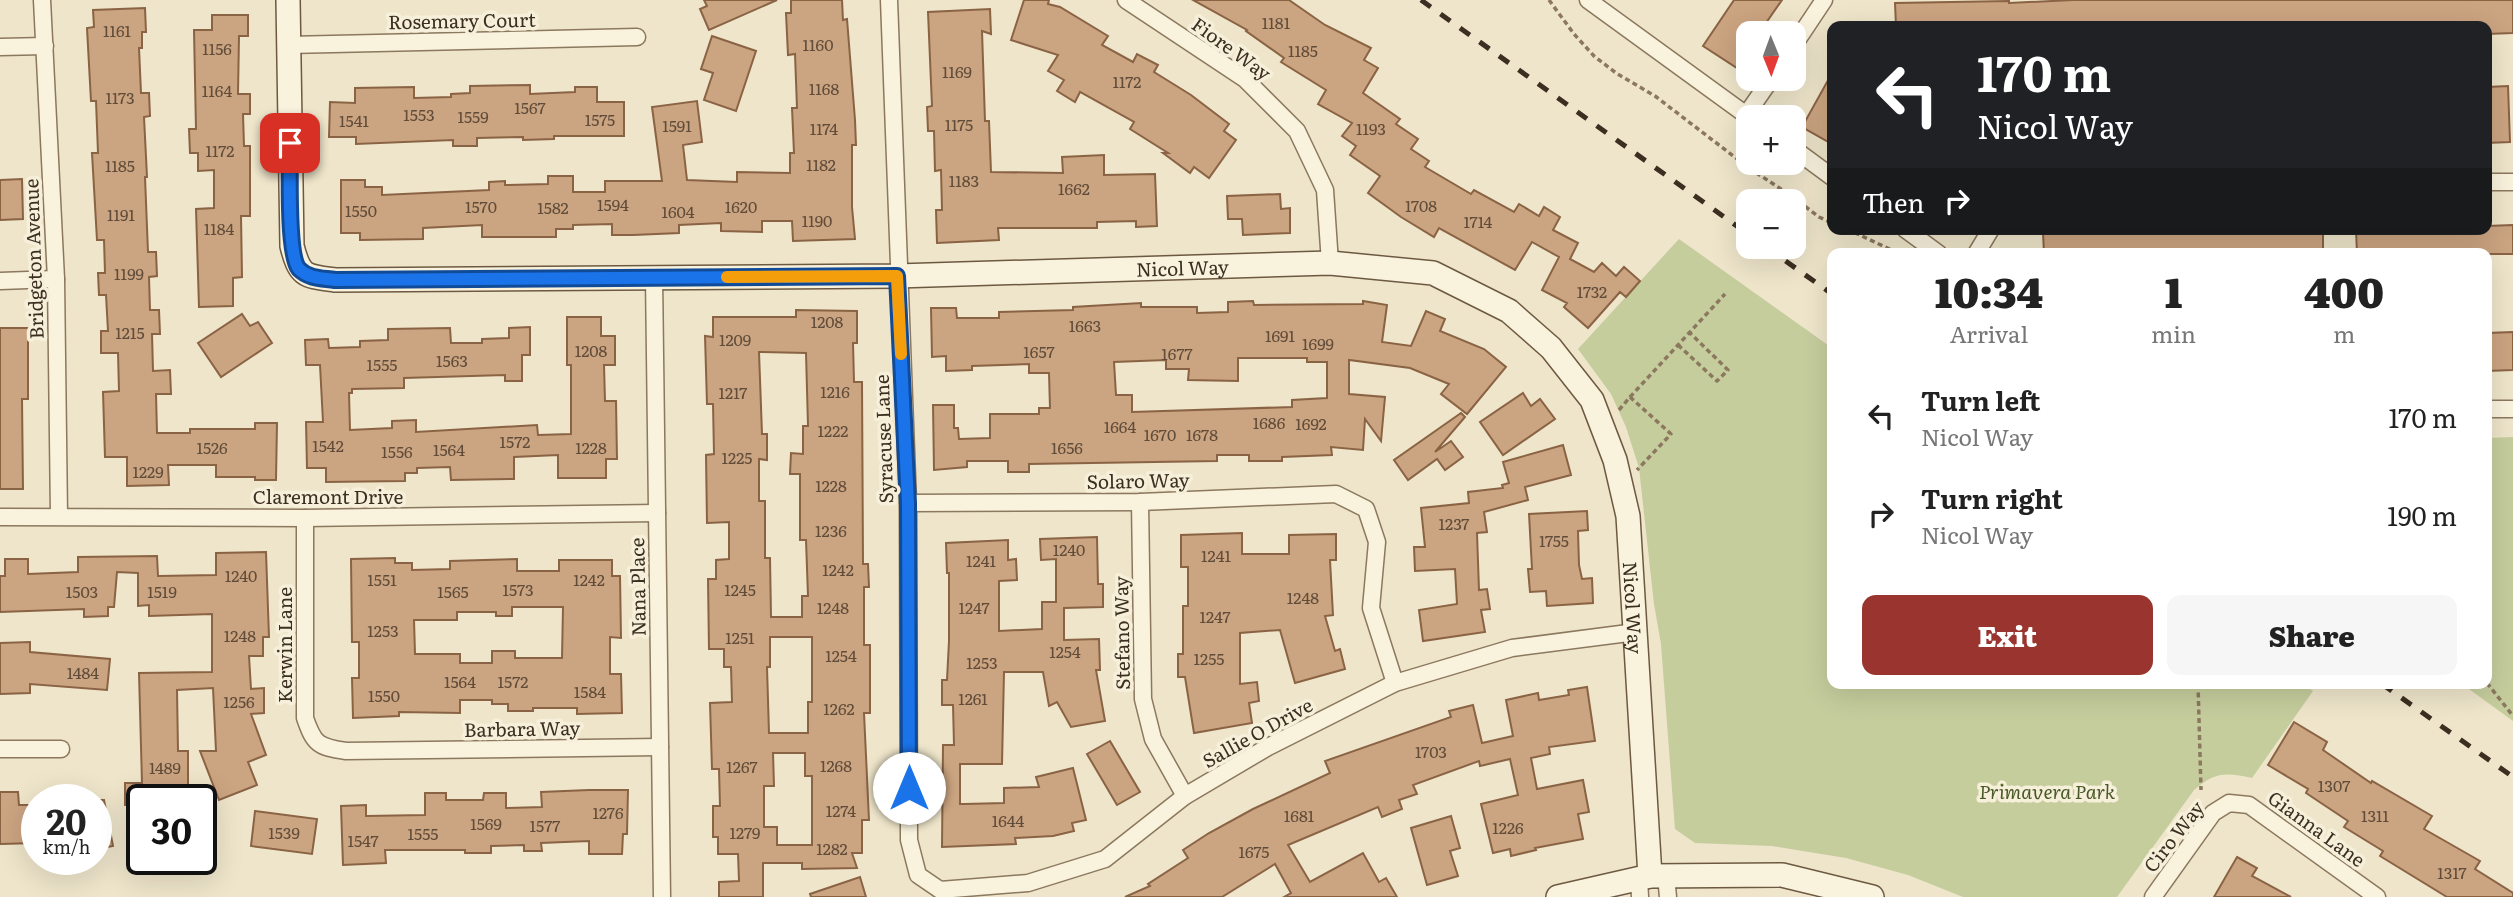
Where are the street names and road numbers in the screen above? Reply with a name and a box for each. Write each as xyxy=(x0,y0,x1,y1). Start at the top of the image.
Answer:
street label: Rosemary Court xyxy=(388,5,536,35)
street label: Fiore Way xyxy=(1187,10,1277,86)
street label: Bridgeton Avenue xyxy=(16,178,50,340)
street label: Nicol Way xyxy=(1136,252,1229,283)
street label: Syracuse Lane xyxy=(867,374,899,504)
street label: Solaro Way xyxy=(1086,465,1190,495)
street label: Claremont Drive xyxy=(253,482,403,510)
street label: Nana Place xyxy=(622,537,652,637)
street label: Nicol Way xyxy=(1617,561,1650,655)
street label: Stefano Way xyxy=(1106,576,1136,690)
street label: Kerwin Lane xyxy=(270,587,298,703)
street label: Sallie O Drive xyxy=(1197,690,1317,774)
street label: Barbara Way xyxy=(464,713,580,743)
street label: Gianna Lane xyxy=(2263,783,2372,873)
street label: Ciro Way xyxy=(2136,794,2210,878)

